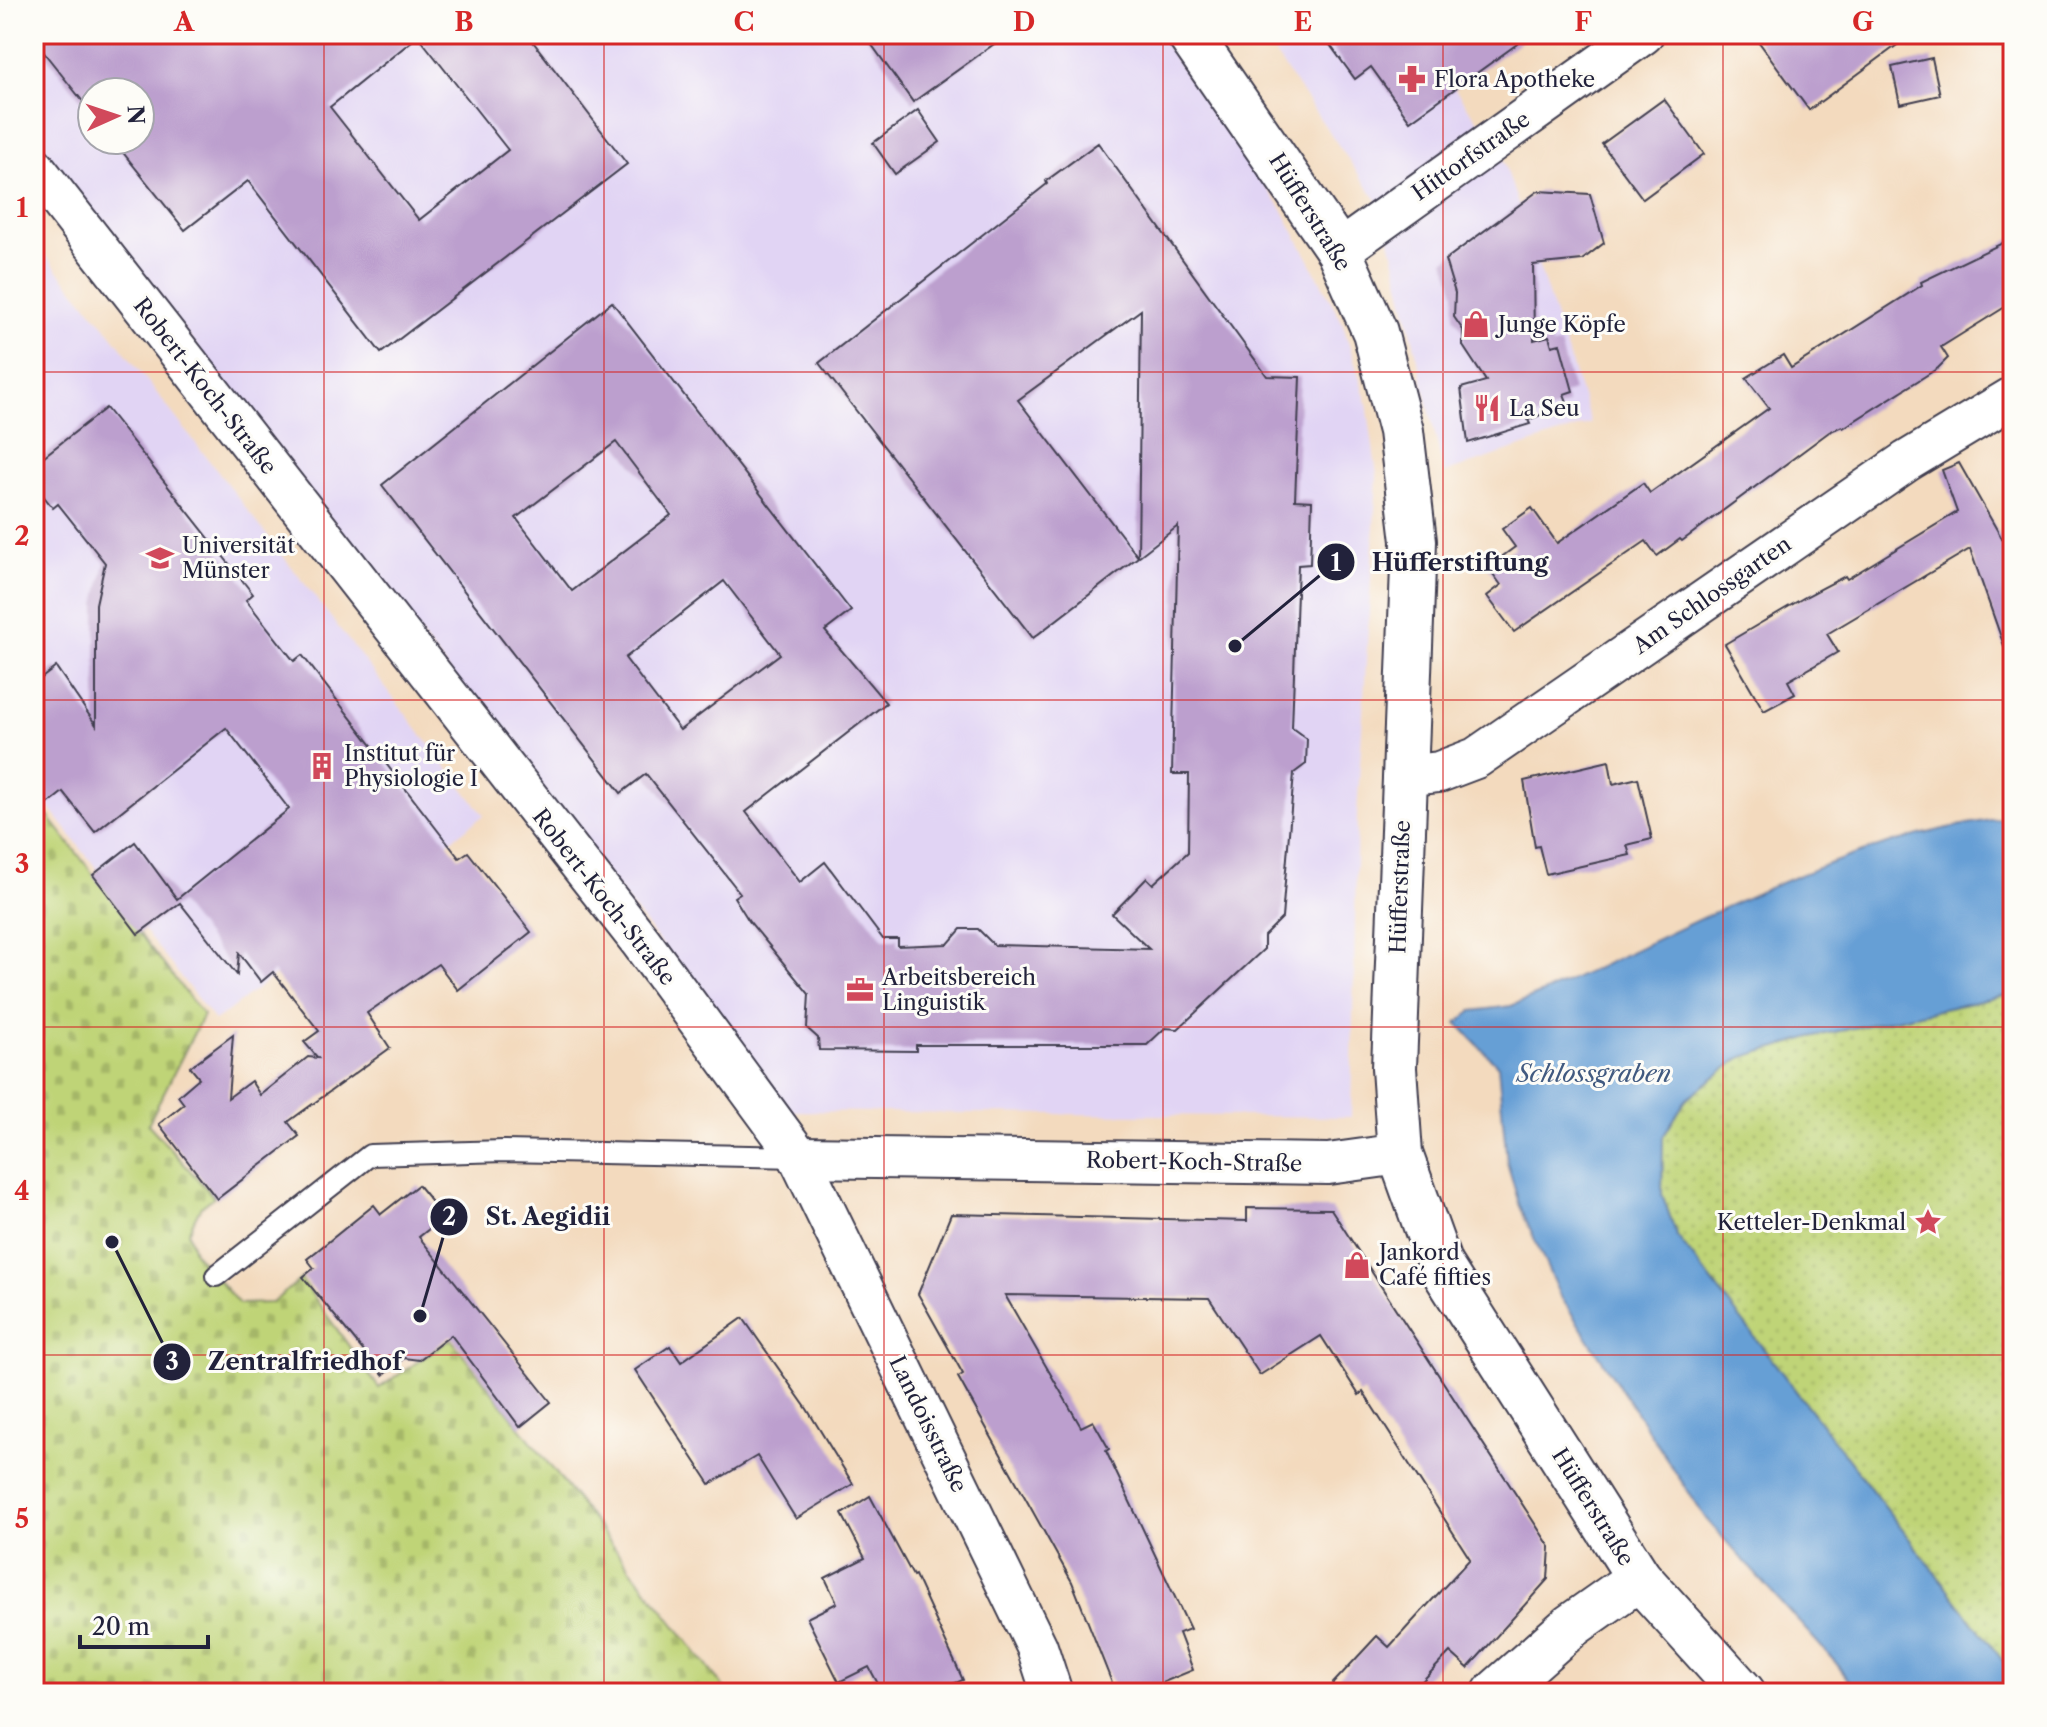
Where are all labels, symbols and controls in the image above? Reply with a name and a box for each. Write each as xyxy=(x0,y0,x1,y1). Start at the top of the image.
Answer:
text: A xyxy=(173,6,195,38)
text: B xyxy=(454,6,474,38)
text: C xyxy=(734,6,754,38)
text: D xyxy=(1013,6,1035,38)
text: E xyxy=(1294,6,1312,38)
text: F xyxy=(1574,6,1592,38)
text: G xyxy=(1852,6,1874,38)
pharmacy icon: Flora Apotheke xyxy=(1397,64,1427,94)
place label: Flora Apotheke xyxy=(1434,66,1595,93)
north arrow xyxy=(76,76,156,156)
text: N xyxy=(121,105,149,125)
street label: Hittorfstraße xyxy=(1407,106,1535,206)
street label: Hüfferstraße xyxy=(1263,148,1357,276)
text: 1 xyxy=(16,192,28,224)
street label: Robert-Koch-Straße xyxy=(128,292,282,480)
shop icon: Junge Köpfe xyxy=(1461,309,1491,339)
place label: Junge Köpfe xyxy=(1495,311,1626,338)
restaurant icon: La Seu xyxy=(1472,393,1502,423)
place label: La Seu xyxy=(1509,395,1580,422)
text: 2 xyxy=(14,520,30,552)
street label: Am Schlossgarten xyxy=(1627,530,1796,660)
place label: Universität Münster xyxy=(182,532,295,584)
callout: Hüfferstiftung xyxy=(1316,538,1565,586)
school or university icon: Universität Münster xyxy=(145,543,175,573)
text: 1 xyxy=(1331,548,1342,577)
text: Hüfferstiftung xyxy=(1372,548,1549,577)
place label: Institut für Physiologie I xyxy=(344,740,478,792)
building icon: Institut für Physiologie I xyxy=(307,751,337,781)
street label: Robert-Koch-Straße xyxy=(527,803,681,991)
street label: Hüfferstraße xyxy=(1384,820,1416,954)
text: 3 xyxy=(15,848,29,880)
place label: Arbeitsbereich Linguistik xyxy=(881,964,1036,1016)
office icon: Arbeitsbereich Linguistik xyxy=(845,975,875,1005)
water label: Schlossgraben xyxy=(1515,1059,1671,1088)
street label: Robert-Koch-Straße xyxy=(1086,1147,1302,1177)
text: 4 xyxy=(14,1175,30,1207)
callout: St. Aegidii xyxy=(429,1193,626,1241)
text: 2 xyxy=(442,1202,456,1231)
text: St. Aegidii xyxy=(486,1202,611,1231)
place icon: Ketteler-Denkmal xyxy=(1913,1207,1943,1237)
place label: Ketteler-Denkmal xyxy=(1717,1209,1906,1236)
place label: Jankord Café fifties xyxy=(1376,1239,1491,1291)
shop icon: Jankord Café fifties xyxy=(1342,1250,1372,1280)
callout: Zentralfriedhof xyxy=(152,1338,418,1386)
text: 3 xyxy=(165,1347,179,1376)
text: Zentralfriedhof xyxy=(208,1347,406,1376)
street label: Landoisstraße xyxy=(883,1351,973,1497)
street label: Hüfferstraße xyxy=(1546,1443,1640,1571)
text: 5 xyxy=(15,1503,29,1535)
scale bar xyxy=(80,1599,208,1649)
text: 20 m xyxy=(92,1612,150,1641)

